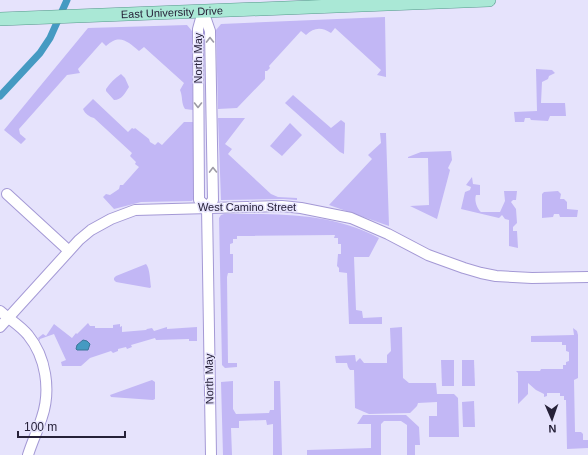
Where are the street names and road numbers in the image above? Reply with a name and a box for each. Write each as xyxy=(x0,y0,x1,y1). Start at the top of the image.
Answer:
street label: East University Drive xyxy=(121,4,223,20)
street label: North May xyxy=(192,32,204,83)
street label: West Camino Street xyxy=(198,201,296,213)
street label: North May xyxy=(203,353,215,404)

